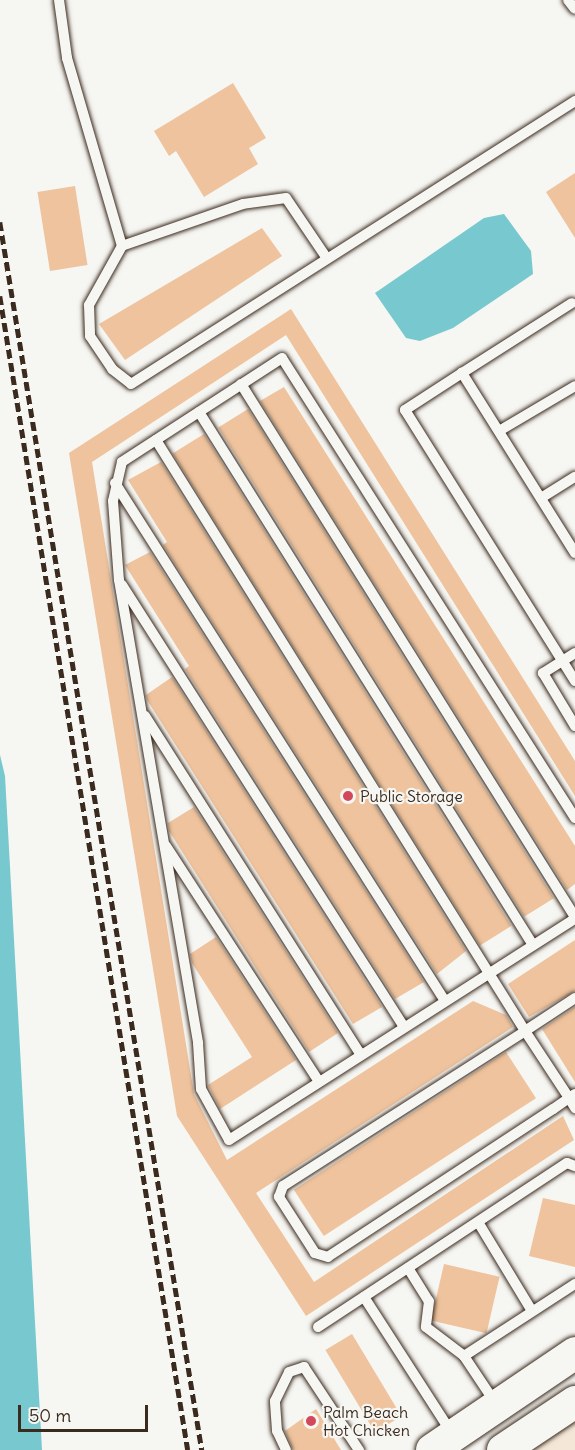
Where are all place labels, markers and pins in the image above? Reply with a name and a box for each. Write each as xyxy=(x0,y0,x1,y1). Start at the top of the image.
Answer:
place label: Public Storage xyxy=(360,786,463,806)
marker: Public Storage xyxy=(341,789,355,803)
place label: Palm Beach Hot Chicken xyxy=(323,1402,410,1440)
marker: Palm Beach Hot Chicken xyxy=(304,1414,318,1428)

